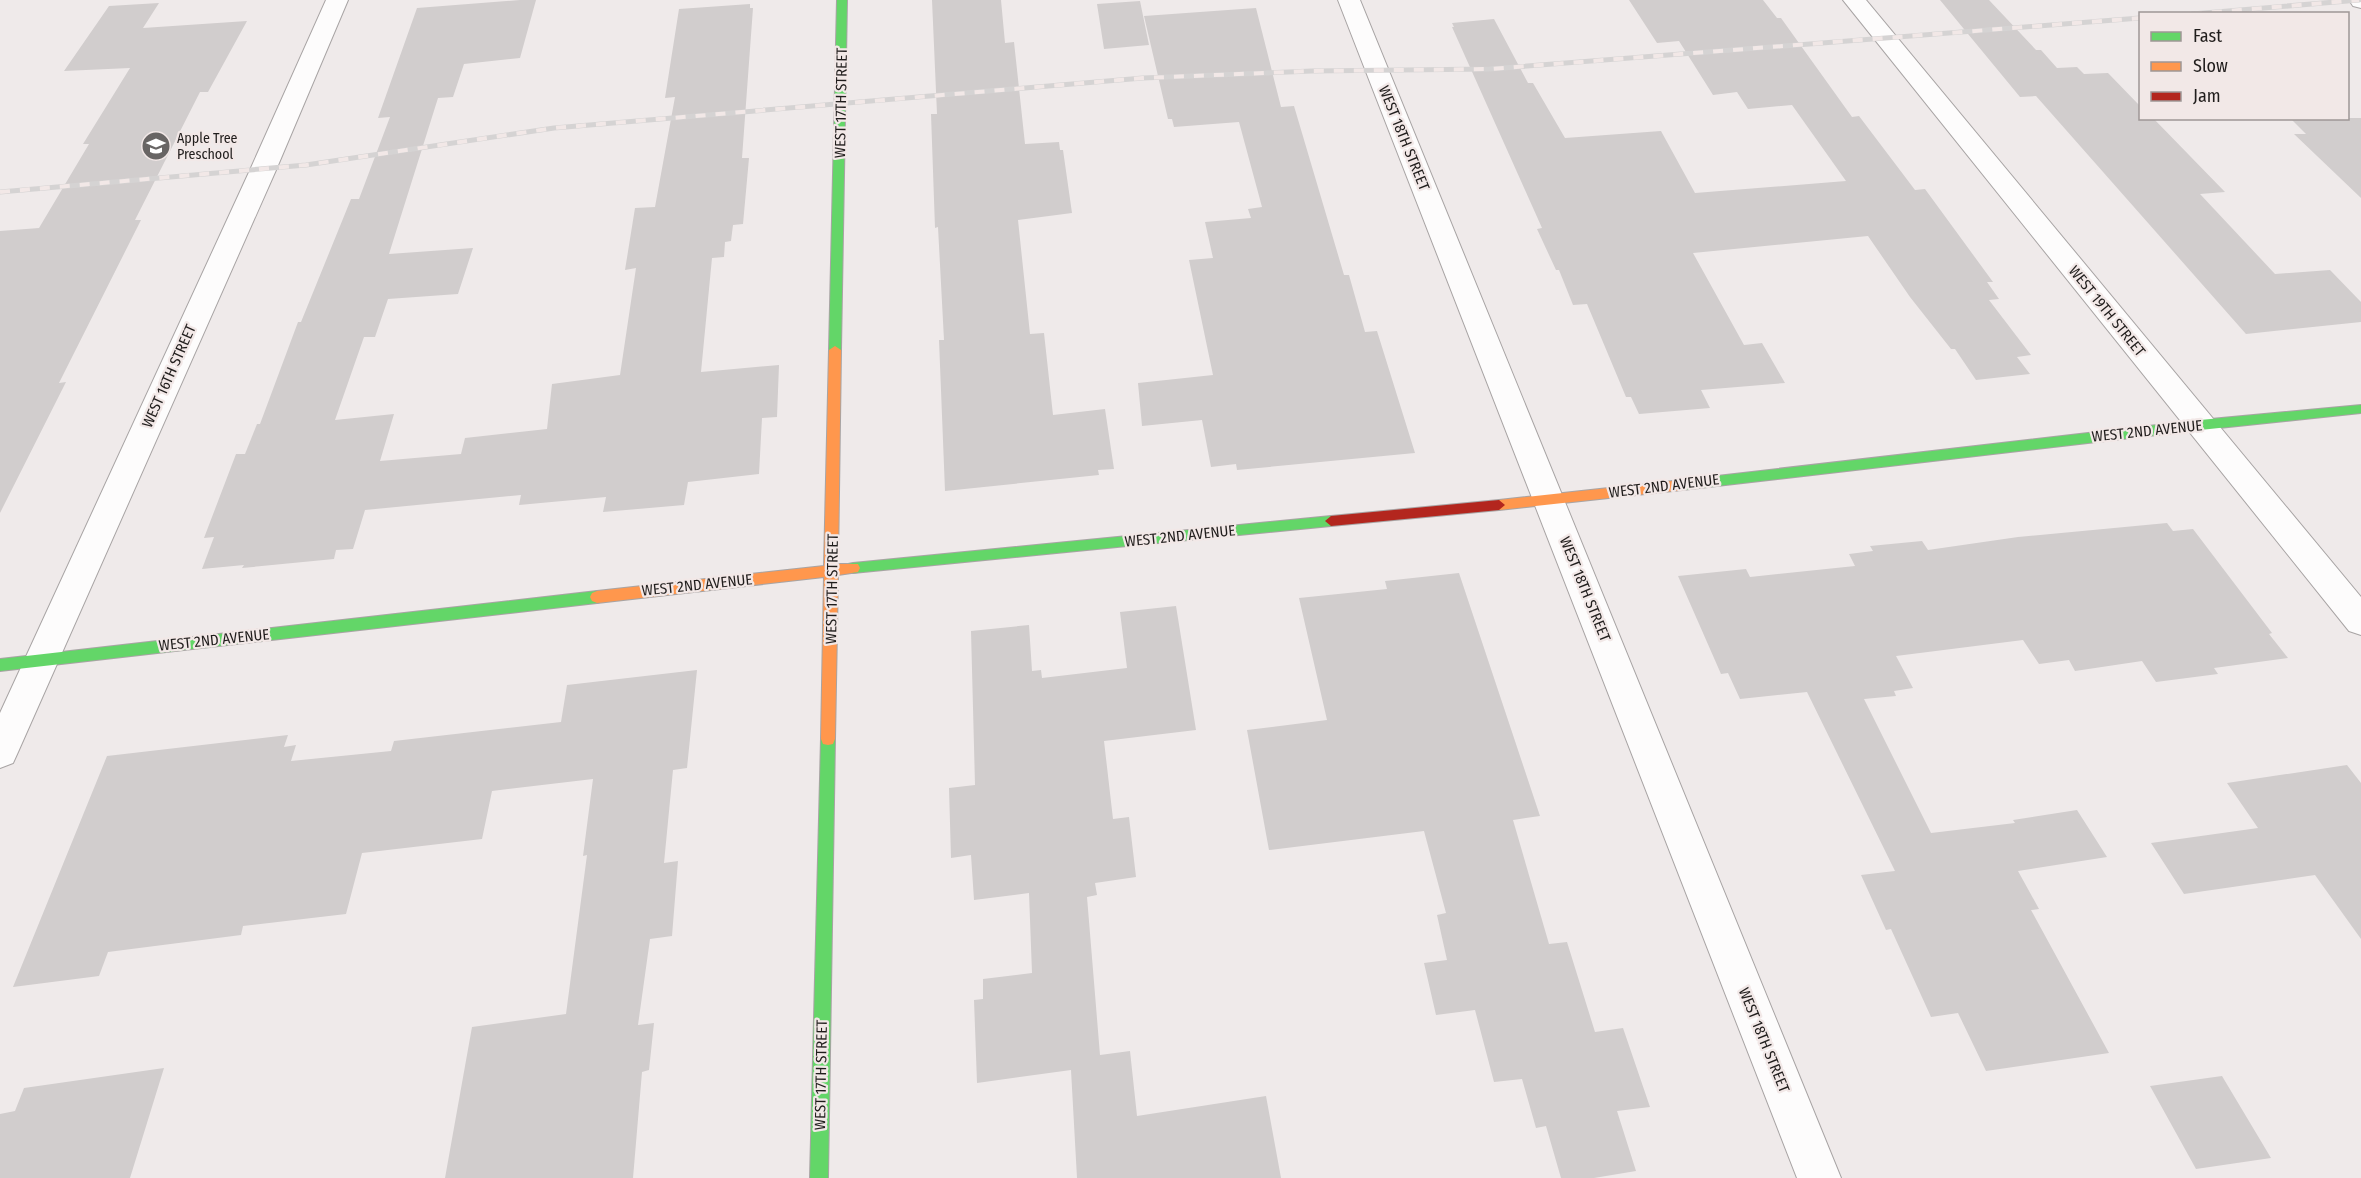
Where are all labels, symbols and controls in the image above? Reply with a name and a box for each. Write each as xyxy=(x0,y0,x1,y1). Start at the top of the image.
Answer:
legend xyxy=(2139,12,2349,120)
text: Fast xyxy=(2193,25,2222,47)
street label: WEST 17TH STREET xyxy=(831,48,851,158)
text: Slow xyxy=(2193,55,2228,77)
street label: WEST 18TH STREET xyxy=(1375,83,1433,193)
text: Jam xyxy=(2193,85,2221,107)
school or university icon: Apple Tree Preschool xyxy=(140,130,172,162)
place label: Apple Tree Preschool xyxy=(177,130,238,163)
street label: WEST 19TH STREET xyxy=(2065,262,2149,360)
street label: WEST 16TH STREET xyxy=(138,322,200,430)
street label: WEST 2ND AVENUE xyxy=(2091,416,2203,446)
street label: WEST 2ND AVENUE xyxy=(1608,470,1720,502)
street label: WEST 2ND AVENUE xyxy=(1124,521,1236,551)
street label: WEST 17TH STREET xyxy=(822,534,842,644)
street label: WEST 18TH STREET xyxy=(1556,534,1614,644)
street label: WEST 2ND AVENUE xyxy=(641,570,753,600)
street label: WEST 2ND AVENUE xyxy=(158,625,270,655)
street label: WEST 18TH STREET xyxy=(1735,985,1793,1095)
street label: WEST 17TH STREET xyxy=(811,1020,831,1130)

